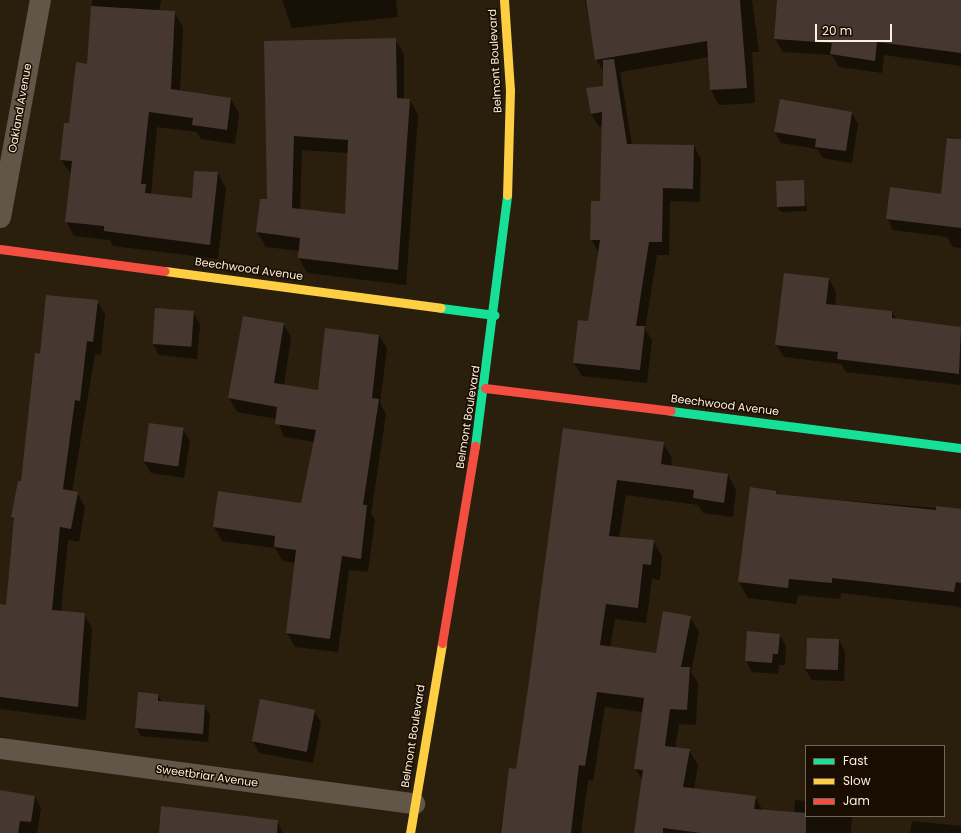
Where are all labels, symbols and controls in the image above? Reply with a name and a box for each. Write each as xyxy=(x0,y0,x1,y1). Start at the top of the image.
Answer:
street label: Belmont Boulevard xyxy=(486,9,504,113)
scale bar xyxy=(817,16,894,42)
text: 20 m xyxy=(822,22,852,39)
street label: Oakland Avenue xyxy=(6,62,34,154)
street label: Beechwood Avenue xyxy=(194,255,304,283)
street label: Belmont Boulevard xyxy=(453,365,483,469)
street label: Beechwood Avenue xyxy=(670,392,780,418)
street label: Belmont Boulevard xyxy=(398,684,428,788)
legend xyxy=(805,745,945,817)
text: Fast xyxy=(843,752,868,769)
street label: Sweetbriar Avenue xyxy=(155,762,259,790)
text: Slow xyxy=(843,772,871,789)
text: Jam xyxy=(843,792,870,809)

